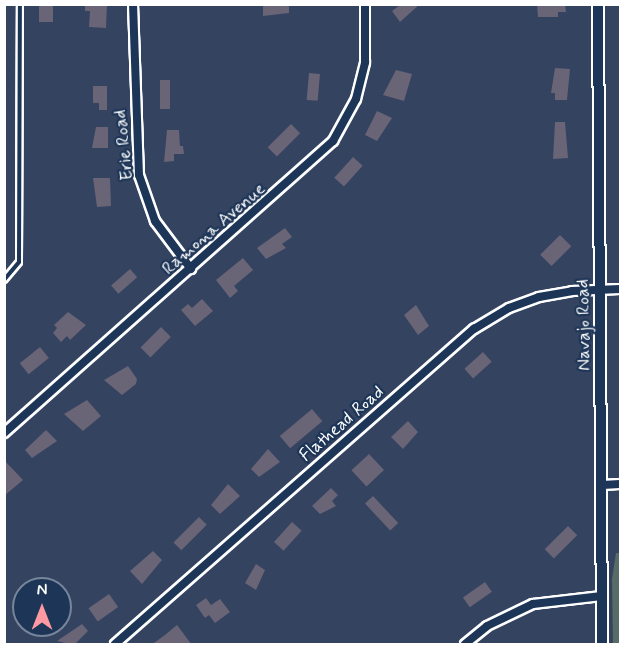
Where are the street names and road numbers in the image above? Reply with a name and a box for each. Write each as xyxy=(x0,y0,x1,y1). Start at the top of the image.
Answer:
street label: Erie Road xyxy=(110,109,138,181)
street label: Ramona Avenue xyxy=(158,178,270,280)
street label: Navajo Road xyxy=(572,279,596,371)
street label: Flathead Road xyxy=(295,381,389,467)

